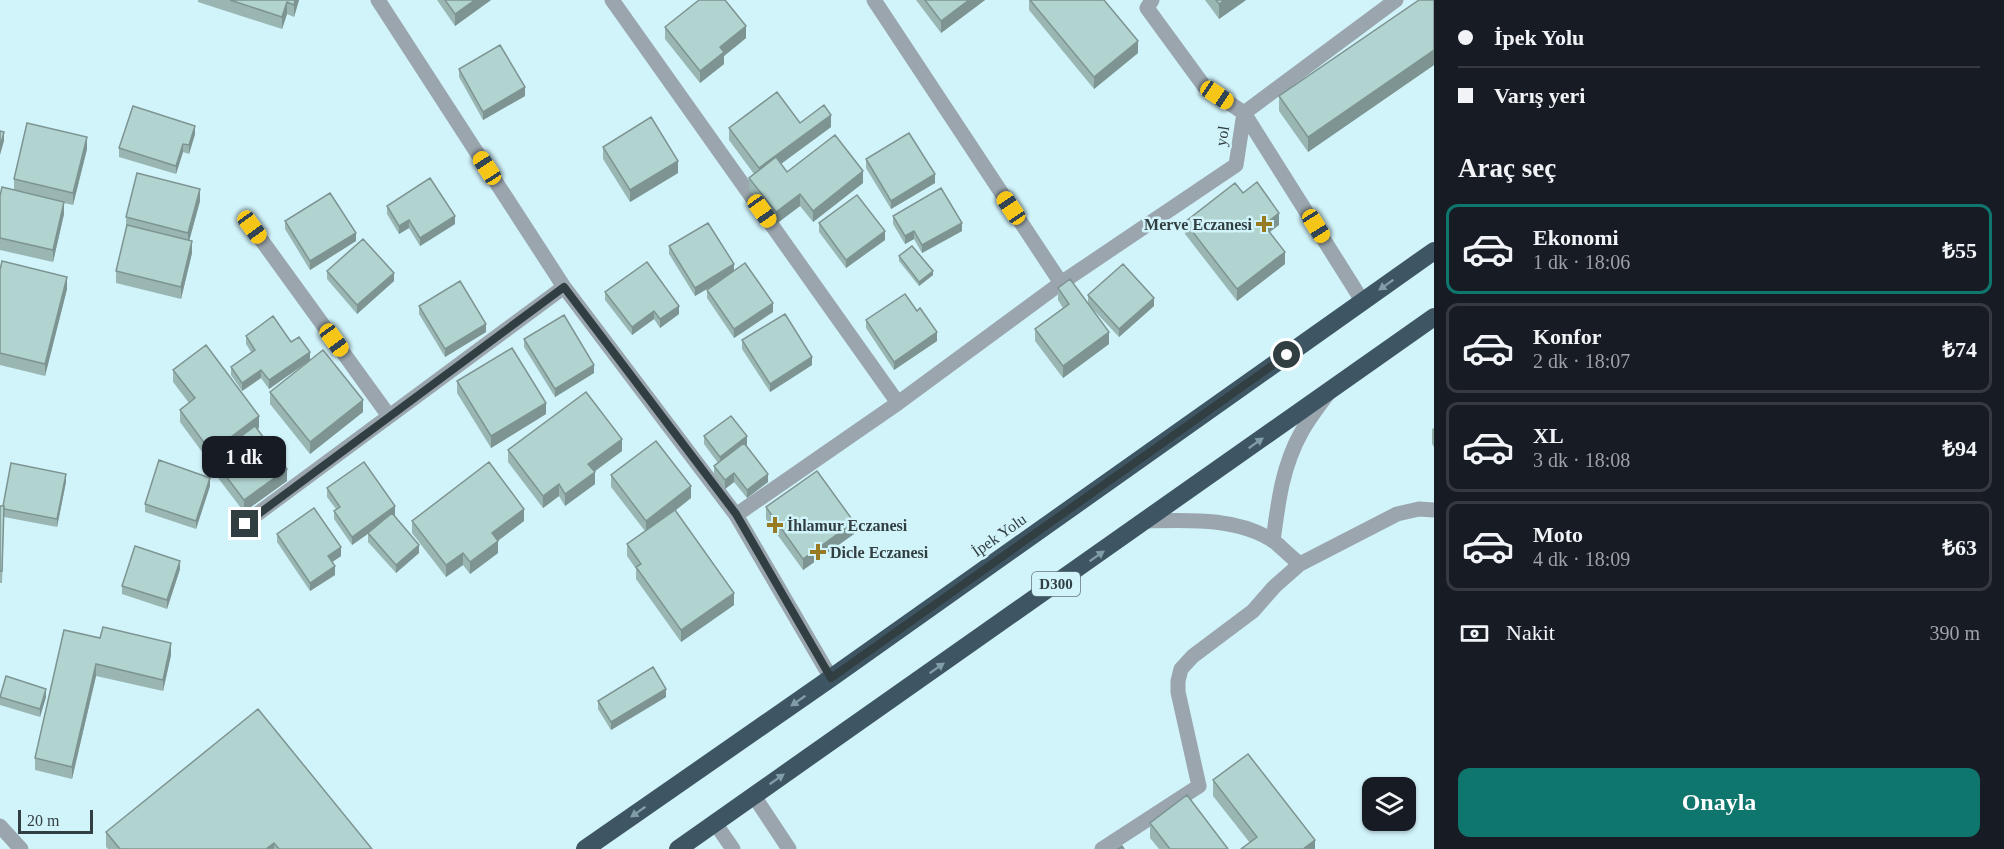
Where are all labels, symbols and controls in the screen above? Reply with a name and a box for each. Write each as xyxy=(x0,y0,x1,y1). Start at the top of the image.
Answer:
text: İpek Yolu xyxy=(1494,25,1584,50)
car xyxy=(1197,77,1237,113)
text: Varış yeri xyxy=(1494,83,1585,108)
street label: yol xyxy=(1212,124,1233,148)
car xyxy=(470,148,504,188)
text: Araç seç xyxy=(1458,153,1556,183)
car xyxy=(993,188,1029,228)
car xyxy=(744,191,780,231)
car xyxy=(1299,206,1333,246)
car xyxy=(234,207,270,247)
place label: Merve Eczanesi xyxy=(1144,216,1253,233)
marker: Merve Eczanesi xyxy=(1257,217,1271,231)
icon: car xyxy=(1461,222,1515,276)
text: Ekonomi xyxy=(1533,225,1619,250)
text: ₺55 xyxy=(1942,238,1977,263)
text: 1 dk · 18:06 xyxy=(1533,251,1630,273)
one-way arrow xyxy=(1379,279,1395,291)
car xyxy=(316,320,352,360)
icon: car xyxy=(1461,321,1515,375)
text: Konfor xyxy=(1533,324,1601,349)
text: ₺74 xyxy=(1942,337,1977,362)
route start xyxy=(1273,341,1300,368)
text: 2 dk · 18:07 xyxy=(1533,350,1630,372)
icon: car xyxy=(1461,420,1515,474)
text: XL xyxy=(1533,423,1564,448)
text: ₺94 xyxy=(1942,436,1977,461)
callout: 1 dk xyxy=(203,437,287,479)
one-way arrow xyxy=(1248,438,1264,449)
text: 1 dk xyxy=(225,446,263,468)
text: 3 dk · 18:08 xyxy=(1533,449,1630,471)
route end xyxy=(231,510,258,537)
street label: İpek Yolu xyxy=(969,510,1030,561)
place label: İhlamur Eczanesi xyxy=(787,516,908,534)
marker: İhlamur Eczanesi xyxy=(768,518,782,532)
icon: car xyxy=(1461,519,1515,573)
text: Moto xyxy=(1533,522,1583,547)
text: ₺63 xyxy=(1942,535,1977,560)
place label: Dicle Eczanesi xyxy=(830,544,929,561)
marker: Dicle Eczanesi xyxy=(811,545,825,559)
text: 4 dk · 18:09 xyxy=(1533,548,1630,570)
one-way arrow xyxy=(1088,550,1104,562)
road number: D300 xyxy=(1032,572,1080,596)
icon: cash xyxy=(1458,617,1491,650)
text: Nakit xyxy=(1506,620,1555,645)
text: 390 m xyxy=(1929,622,1980,644)
one-way arrow xyxy=(928,662,944,674)
one-way arrow xyxy=(791,695,807,707)
button: Onayla xyxy=(1458,768,1980,837)
one-way arrow xyxy=(769,773,785,785)
map controls xyxy=(1362,777,1416,831)
button: layers xyxy=(1362,777,1416,831)
one-way arrow xyxy=(631,806,647,818)
scale bar xyxy=(18,807,93,834)
text: 20 m xyxy=(27,812,59,829)

